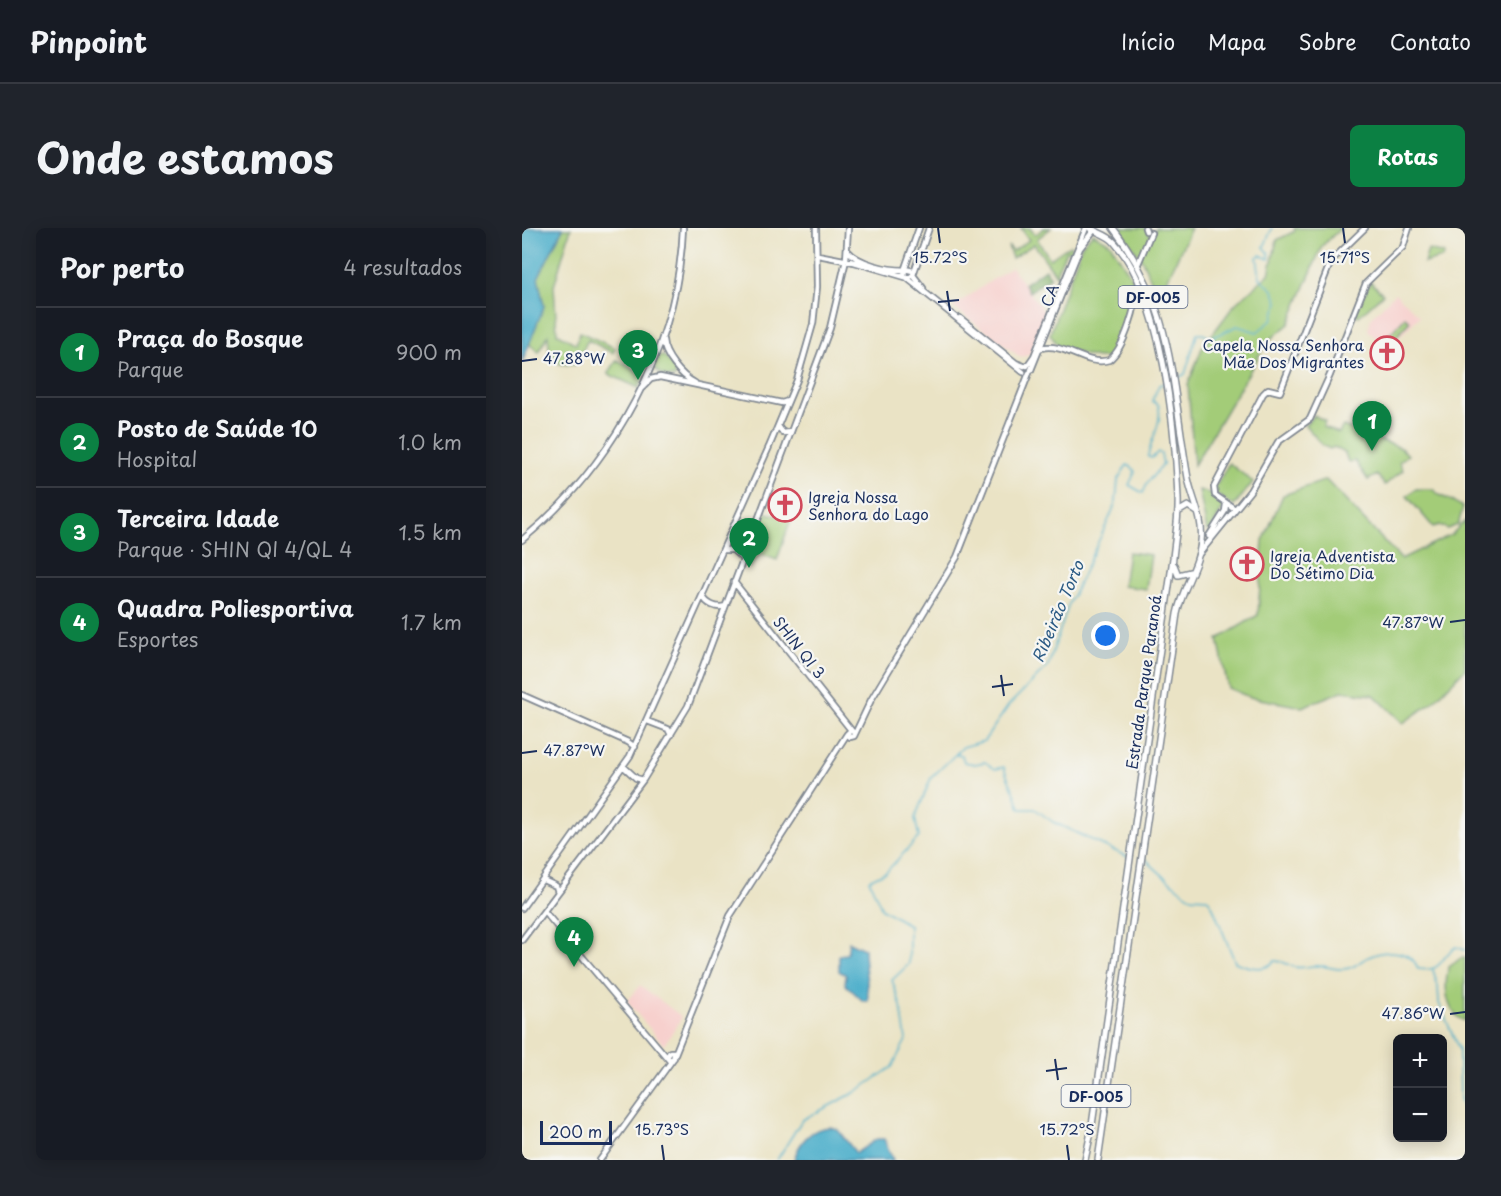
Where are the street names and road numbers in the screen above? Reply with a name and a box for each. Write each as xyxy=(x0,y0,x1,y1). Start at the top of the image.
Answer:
street label: CA xyxy=(1034,280,1064,310)
road number: DF-005 xyxy=(1118,286,1188,308)
street label: Estrada Parque Paranoá xyxy=(1119,593,1167,771)
street label: SHIN QI 3 xyxy=(768,611,832,683)
road number: DF-005 xyxy=(1062,1085,1130,1107)

